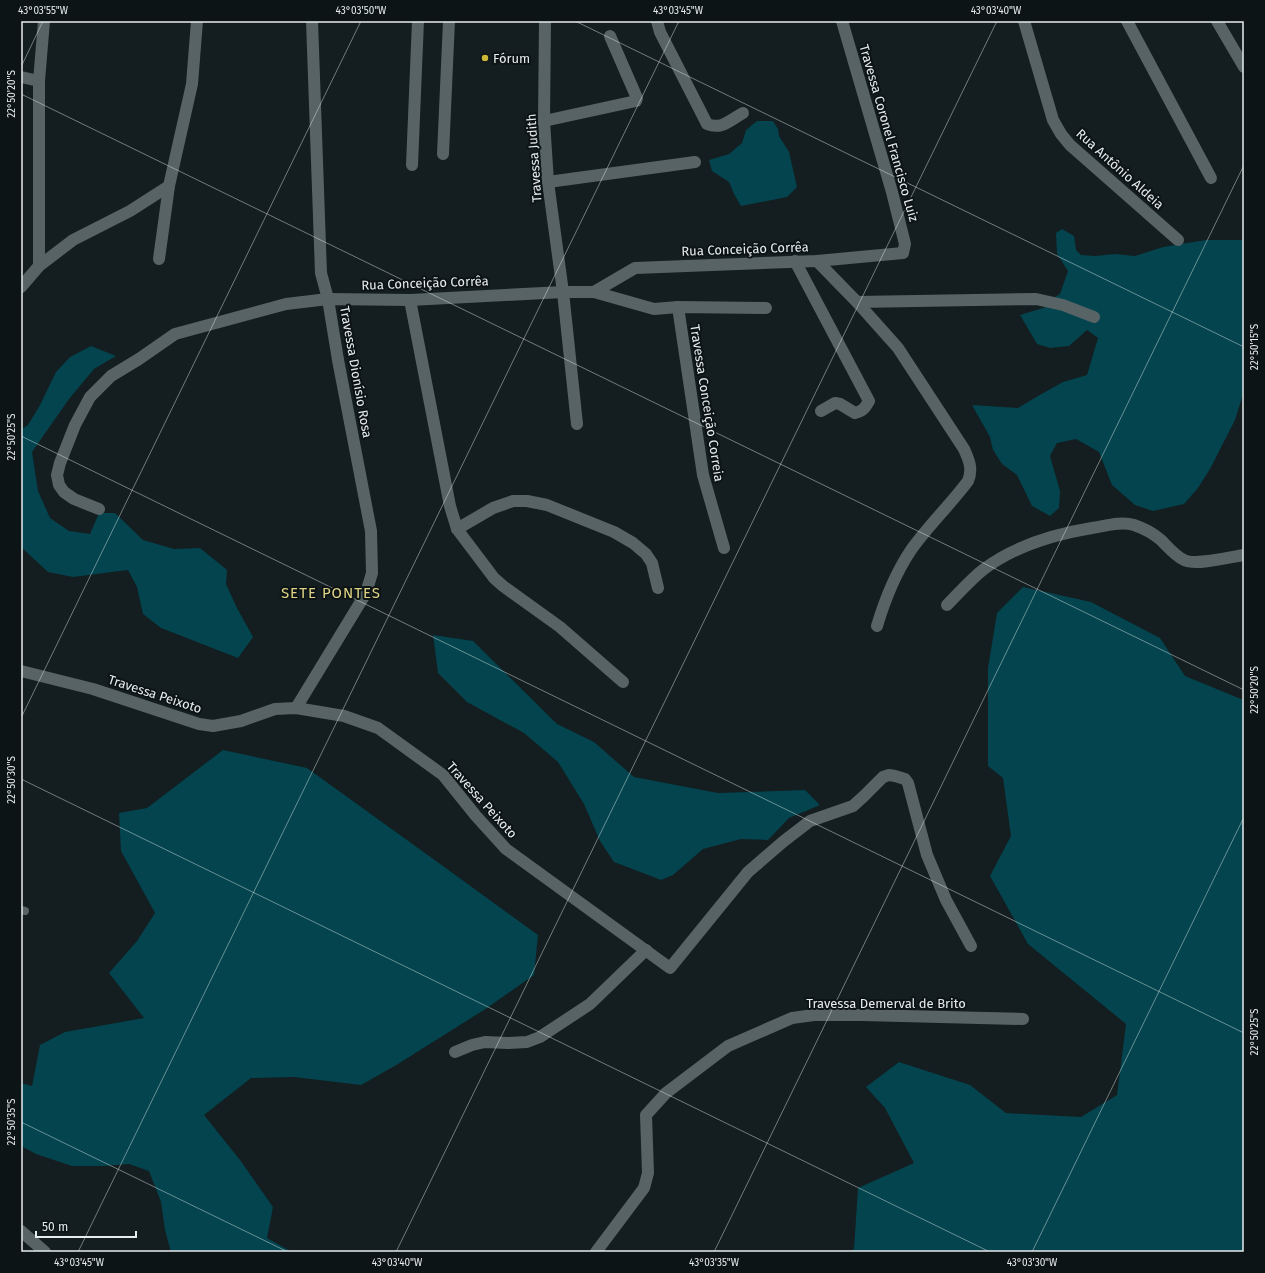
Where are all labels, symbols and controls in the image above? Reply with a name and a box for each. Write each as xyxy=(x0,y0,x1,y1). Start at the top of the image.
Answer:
text: 43°03'55"W xyxy=(18,5,69,17)
text: 43°03'50"W xyxy=(336,5,387,17)
text: 43°03'45"W xyxy=(653,5,704,17)
text: 43°03'40"W xyxy=(971,5,1022,17)
street label: Travessa Coronel Francisco Luiz xyxy=(856,43,922,224)
place label: Fórum xyxy=(493,51,530,66)
marker: Fórum xyxy=(480,53,490,63)
text: 22°50'20"S xyxy=(6,70,18,118)
street label: Travessa Judith xyxy=(523,113,545,203)
street label: Rua Antônio Aldeia xyxy=(1073,126,1167,212)
street label: Rua Conceição Corrêa xyxy=(681,239,809,259)
street label: Rua Conceição Corrêa xyxy=(361,273,489,293)
street label: Travessa Dionísio Rosa xyxy=(337,305,375,439)
street label: Travessa Conceição Correia xyxy=(687,323,727,483)
text: 22°50'15"S xyxy=(1249,323,1261,370)
text: 22°50'25"S xyxy=(6,413,18,460)
district label: SETE PONTES xyxy=(281,584,381,602)
text: 22°50'20"S xyxy=(1249,666,1261,714)
street label: Travessa Peixoto xyxy=(106,672,204,716)
text: 22°50'30"S xyxy=(6,756,18,804)
street label: Travessa Peixoto xyxy=(444,759,520,841)
street label: Travessa Demerval de Brito xyxy=(806,996,966,1011)
text: 22°50'25"S xyxy=(1249,1008,1261,1055)
text: 22°50'35"S xyxy=(6,1098,18,1145)
scale bar xyxy=(36,1213,136,1239)
text: 50 m xyxy=(42,1220,68,1234)
text: 43°03'45"W xyxy=(54,1257,105,1269)
text: 43°03'40"W xyxy=(372,1257,423,1269)
text: 43°03'35"W xyxy=(689,1257,740,1269)
text: 43°03'30"W xyxy=(1007,1257,1058,1269)

